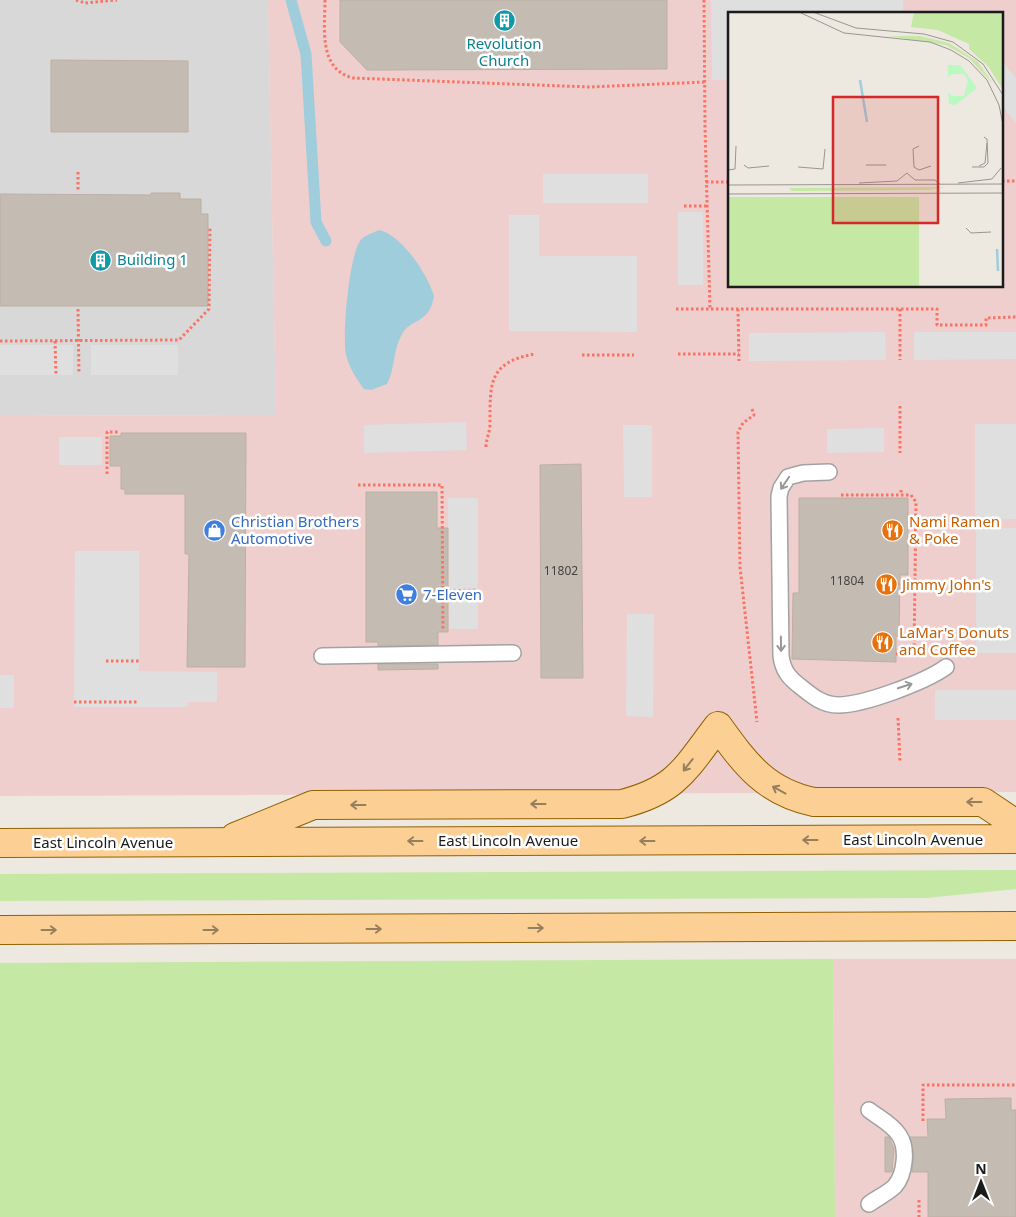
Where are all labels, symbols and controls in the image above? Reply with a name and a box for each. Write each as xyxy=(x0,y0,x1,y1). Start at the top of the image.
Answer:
building icon: Revolution Church xyxy=(492,9,516,33)
inset map xyxy=(728,12,1004,288)
place label: Revolution Church xyxy=(467,33,541,70)
building icon: Building 1 xyxy=(89,248,113,272)
place label: Building 1 xyxy=(117,249,188,269)
one-way arrow xyxy=(780,476,790,490)
place label: Christian Brothers Automotive xyxy=(231,511,359,548)
place label: Nami Ramen & Poke xyxy=(909,511,1000,548)
shop icon: Christian Brothers Automotive xyxy=(203,519,227,543)
restaurant icon: Nami Ramen & Poke xyxy=(881,519,905,543)
house number: 11802 xyxy=(544,562,578,579)
house number: 11804 xyxy=(830,572,864,589)
restaurant icon: Jimmy John's xyxy=(874,573,898,597)
place label: Jimmy John's xyxy=(900,574,991,594)
supermarket icon: 7-Eleven xyxy=(395,583,419,607)
place label: 7-Eleven xyxy=(423,584,482,604)
place label: LaMar's Donuts and Coffee xyxy=(899,622,1009,659)
restaurant icon: LaMar's Donuts and Coffee xyxy=(871,630,895,654)
one-way arrow xyxy=(776,636,786,652)
one-way arrow xyxy=(896,681,912,691)
one-way arrow xyxy=(683,758,694,771)
one-way arrow xyxy=(771,785,786,795)
one-way arrow xyxy=(966,797,982,807)
one-way arrow xyxy=(531,799,547,809)
one-way arrow xyxy=(351,800,367,810)
street label: East Lincoln Avenue xyxy=(843,829,983,849)
street label: East Lincoln Avenue xyxy=(438,830,578,850)
street label: East Lincoln Avenue xyxy=(33,832,173,852)
one-way arrow xyxy=(802,835,818,845)
one-way arrow xyxy=(407,836,424,846)
one-way arrow xyxy=(640,836,656,846)
one-way arrow xyxy=(528,923,544,933)
one-way arrow xyxy=(365,924,381,934)
one-way arrow xyxy=(40,925,56,935)
one-way arrow xyxy=(202,925,219,935)
north arrow xyxy=(956,1157,1006,1207)
text: N xyxy=(975,1159,987,1178)

